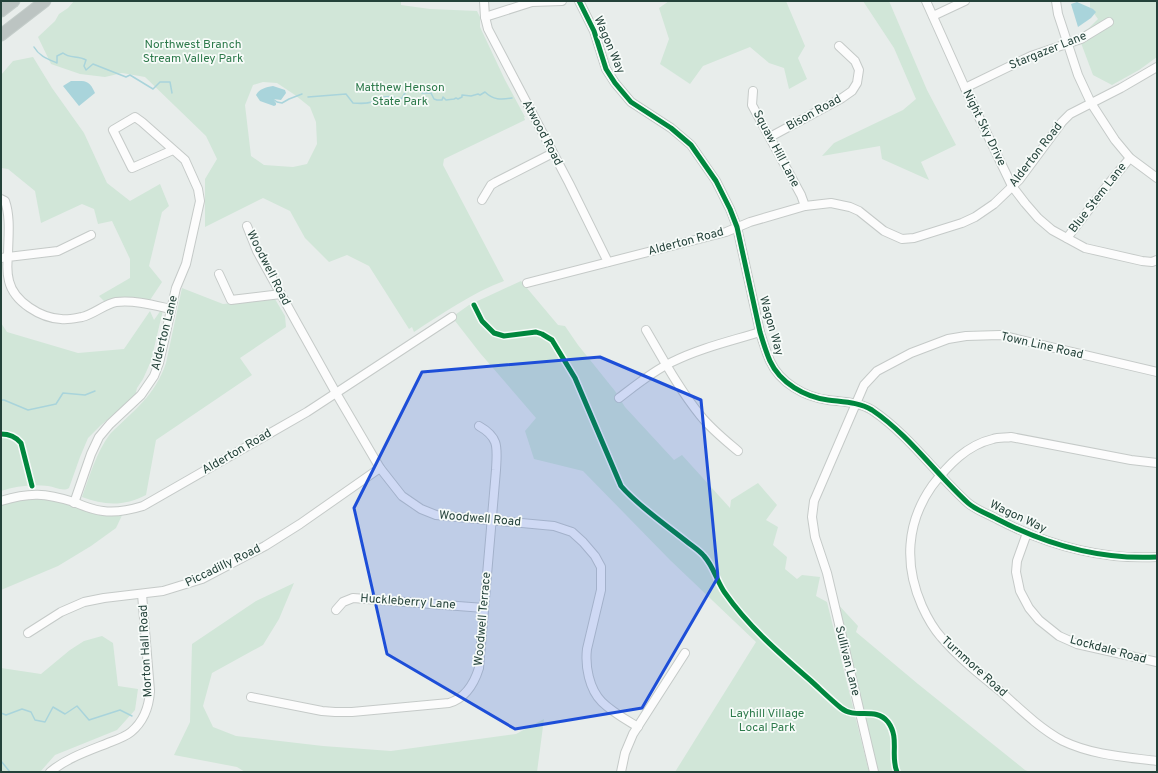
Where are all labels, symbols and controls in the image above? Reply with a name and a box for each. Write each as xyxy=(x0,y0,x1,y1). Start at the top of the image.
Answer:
street label: Wagon Way xyxy=(590,14,628,76)
street label: Stargazer Lane xyxy=(1007,28,1089,74)
park label: Northwest Branch Stream Valley Park xyxy=(143,37,243,67)
park label: Matthew Henson State Park xyxy=(355,80,445,110)
street label: Night Sky Drive xyxy=(959,87,1009,169)
street label: Bison Road xyxy=(784,91,844,135)
street label: Atwood Road xyxy=(518,97,566,169)
street label: Squaw Hill Lane xyxy=(749,108,803,190)
street label: Alderton Road xyxy=(1006,119,1066,191)
street label: Blue Stem Lane xyxy=(1066,160,1130,236)
street label: Alderton Road xyxy=(646,224,726,260)
street label: Woodwell Road xyxy=(242,228,294,308)
street label: Alderton Lane xyxy=(148,294,182,372)
street label: Wagon Way xyxy=(755,294,787,358)
street label: Town Line Road xyxy=(999,329,1085,363)
street label: Alderton Road xyxy=(199,426,275,478)
street label: Wagon Way xyxy=(987,497,1049,537)
street label: Woodwell Road xyxy=(438,507,522,531)
street label: Piccadilly Road xyxy=(183,541,263,591)
street label: Woodwell Terrace xyxy=(471,571,495,667)
street label: Huckleberry Lane xyxy=(360,591,456,613)
street label: Morton Hall Road xyxy=(136,604,156,698)
street label: Sullivan Lane xyxy=(831,624,863,698)
street label: Lockdale Road xyxy=(1068,632,1148,668)
street label: Turnmore Road xyxy=(938,633,1010,701)
park label: Layhill Village Local Park xyxy=(730,706,804,736)

